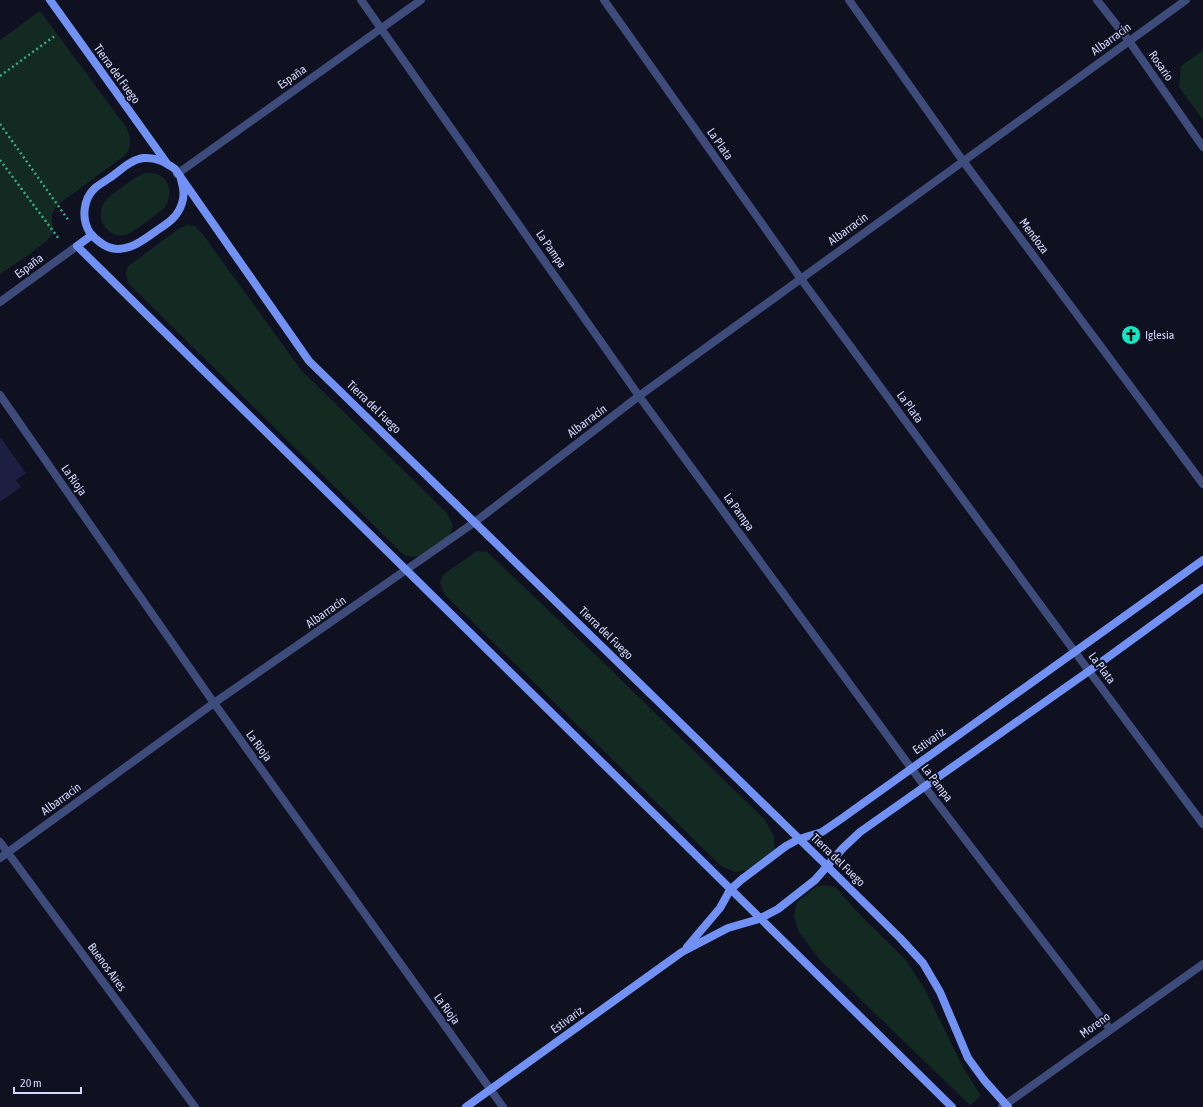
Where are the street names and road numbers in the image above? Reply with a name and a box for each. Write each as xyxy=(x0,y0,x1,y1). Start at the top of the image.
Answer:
street label: Albarracín xyxy=(1088,20,1134,58)
street label: Tierra del Fuego xyxy=(91,42,143,107)
street label: Rosario xyxy=(1146,48,1177,84)
street label: España xyxy=(275,62,309,92)
street label: La Plata xyxy=(704,125,736,163)
street label: Albarracín xyxy=(825,210,871,248)
street label: Mendoza xyxy=(1016,216,1052,256)
street label: La Pampa xyxy=(533,227,569,271)
street label: España xyxy=(12,251,46,281)
street label: Tierra del Fuego xyxy=(344,378,404,437)
street label: La Plata xyxy=(894,389,926,425)
street label: Albarracín xyxy=(565,402,609,440)
street label: La Rioja xyxy=(58,462,90,498)
street label: La Pampa xyxy=(721,490,757,534)
street label: Albarracín xyxy=(303,593,349,631)
street label: Tierra del Fuego xyxy=(576,604,636,663)
street label: La Plata xyxy=(1086,650,1118,686)
street label: Estivariz xyxy=(910,724,949,757)
street label: La Rioja xyxy=(243,728,275,764)
street label: La Pampa xyxy=(918,762,956,804)
street label: Albarracín xyxy=(38,780,84,818)
street label: Tierra del Fuego xyxy=(808,831,868,890)
street label: Buenos Aires xyxy=(85,940,129,994)
street label: La Rioja xyxy=(431,991,463,1027)
street label: Estivariz xyxy=(548,1003,586,1036)
street label: Moreno xyxy=(1077,1009,1113,1041)

